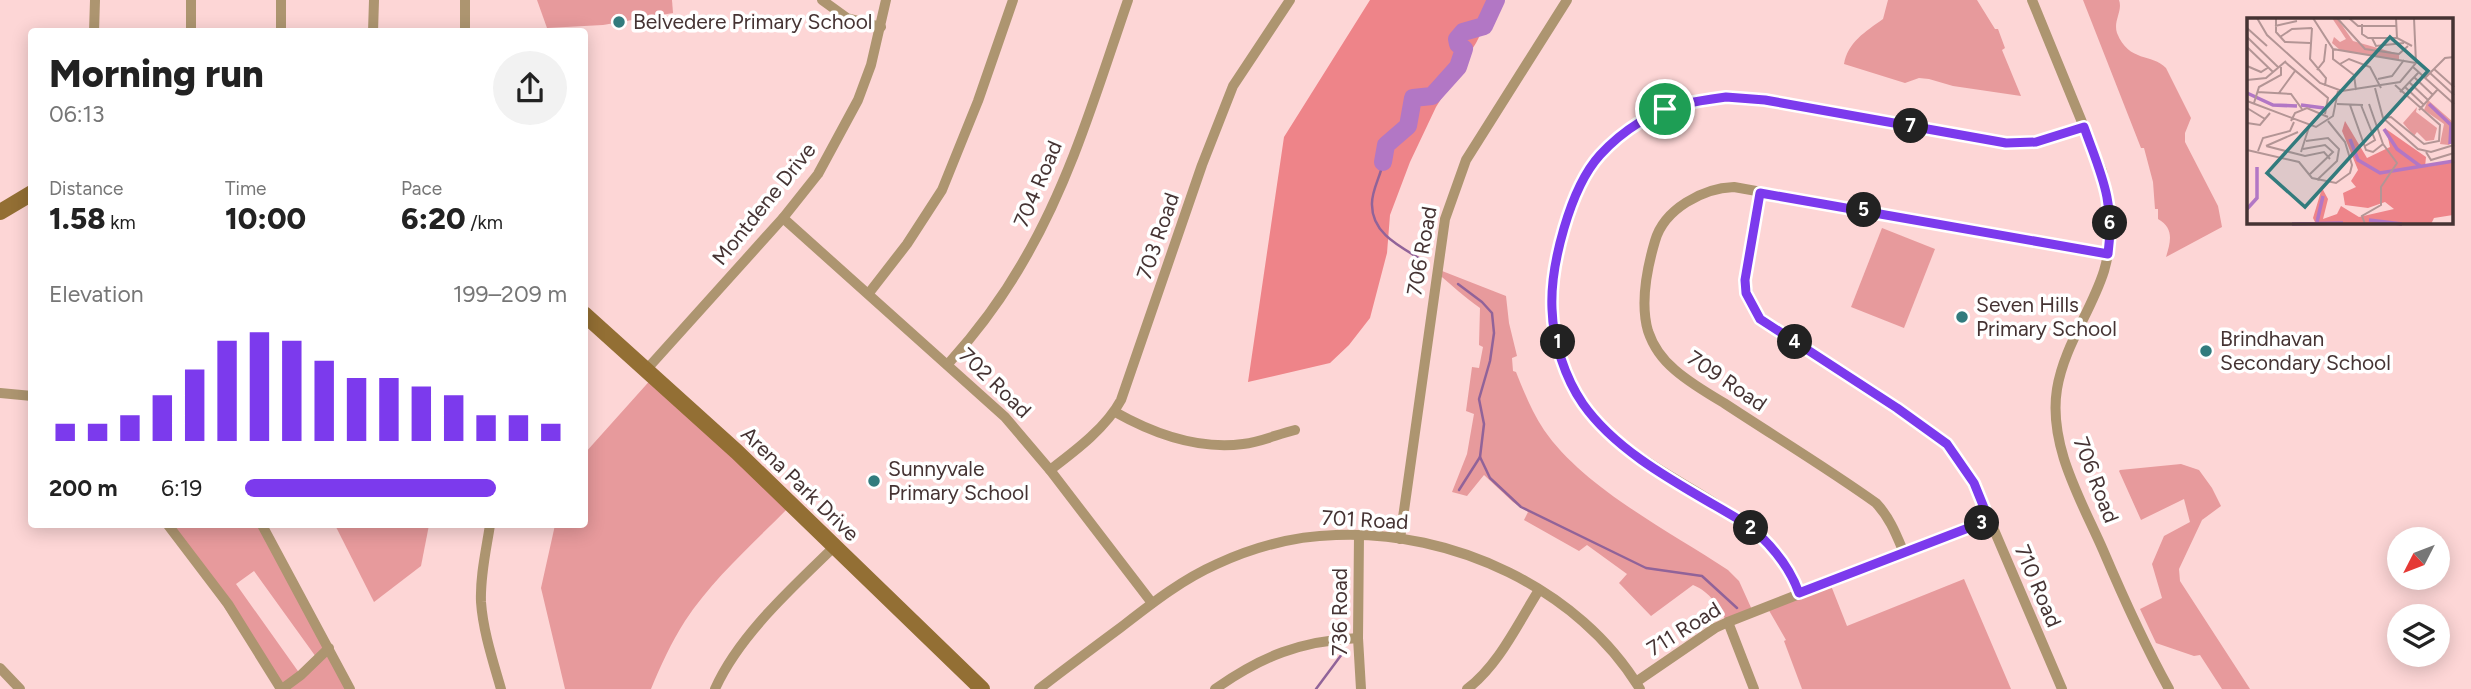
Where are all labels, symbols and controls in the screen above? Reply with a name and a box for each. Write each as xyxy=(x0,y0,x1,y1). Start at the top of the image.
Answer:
place label: Belvedere Primary School xyxy=(633,9,873,34)
marker: Belvedere Primary School xyxy=(611,14,627,30)
inset map xyxy=(2247,18,2454,224)
text: Morning run xyxy=(49,51,264,97)
button: share xyxy=(493,51,567,125)
pin xyxy=(1635,79,1695,139)
icon: arrive xyxy=(1646,90,1684,128)
text: 06:13 xyxy=(49,100,105,128)
pin: 7 xyxy=(1894,108,1928,144)
text: 7 xyxy=(1905,114,1916,137)
street label: Montdene Drive xyxy=(707,137,821,270)
street label: 704 Road xyxy=(1008,137,1067,231)
text: Distance xyxy=(49,177,123,200)
text: Time xyxy=(225,177,266,200)
text: Pace xyxy=(401,177,442,200)
street label: 703 Road xyxy=(1131,189,1184,282)
pin: 5 xyxy=(1846,192,1882,228)
text: 5 xyxy=(1858,198,1869,221)
text: 1.58 xyxy=(49,200,106,237)
text: 10:00 xyxy=(225,200,306,237)
text: 6:20 xyxy=(401,200,466,237)
street label: 706 Road xyxy=(1401,204,1442,297)
pin: 6 xyxy=(2092,206,2128,241)
text: km xyxy=(106,211,136,234)
text: /km xyxy=(466,211,503,234)
text: 6 xyxy=(2104,211,2115,234)
text: Elevation xyxy=(49,280,144,308)
text: 199–209 m xyxy=(453,280,567,308)
place label: Seven Hills Primary School xyxy=(1976,292,2117,341)
marker: Seven Hills Primary School xyxy=(1954,309,1970,325)
pin: 1 xyxy=(1540,324,1576,360)
pin: 4 xyxy=(1778,324,1812,360)
place label: Brindhavan Secondary School xyxy=(2220,326,2391,375)
text: 1 xyxy=(1553,330,1562,353)
text: 4 xyxy=(1788,330,1801,353)
street label: 702 Road xyxy=(954,342,1036,423)
marker: Brindhavan Secondary School xyxy=(2198,343,2214,359)
street label: 709 Road xyxy=(1683,345,1772,416)
street label: Arena Park Drive xyxy=(736,421,864,546)
street label: 706 Road xyxy=(2069,433,2124,526)
place label: Sunnyvale Primary School xyxy=(888,456,1029,505)
marker: Sunnyvale Primary School xyxy=(866,473,882,489)
text: 200 m xyxy=(49,474,118,502)
text: 6:19 xyxy=(161,474,202,502)
street label: 701 Road xyxy=(1321,505,1409,534)
pin: 3 xyxy=(1965,505,2000,540)
pin: 2 xyxy=(1734,510,1768,546)
text: 3 xyxy=(1976,511,1987,534)
text: 2 xyxy=(1745,516,1756,539)
north arrow xyxy=(2387,527,2450,590)
map controls xyxy=(2387,527,2450,667)
street label: 710 Road xyxy=(2010,541,2067,631)
street label: 736 Road xyxy=(1327,568,1352,656)
street label: 711 Road xyxy=(1642,596,1725,661)
button: layers xyxy=(2387,604,2450,667)

